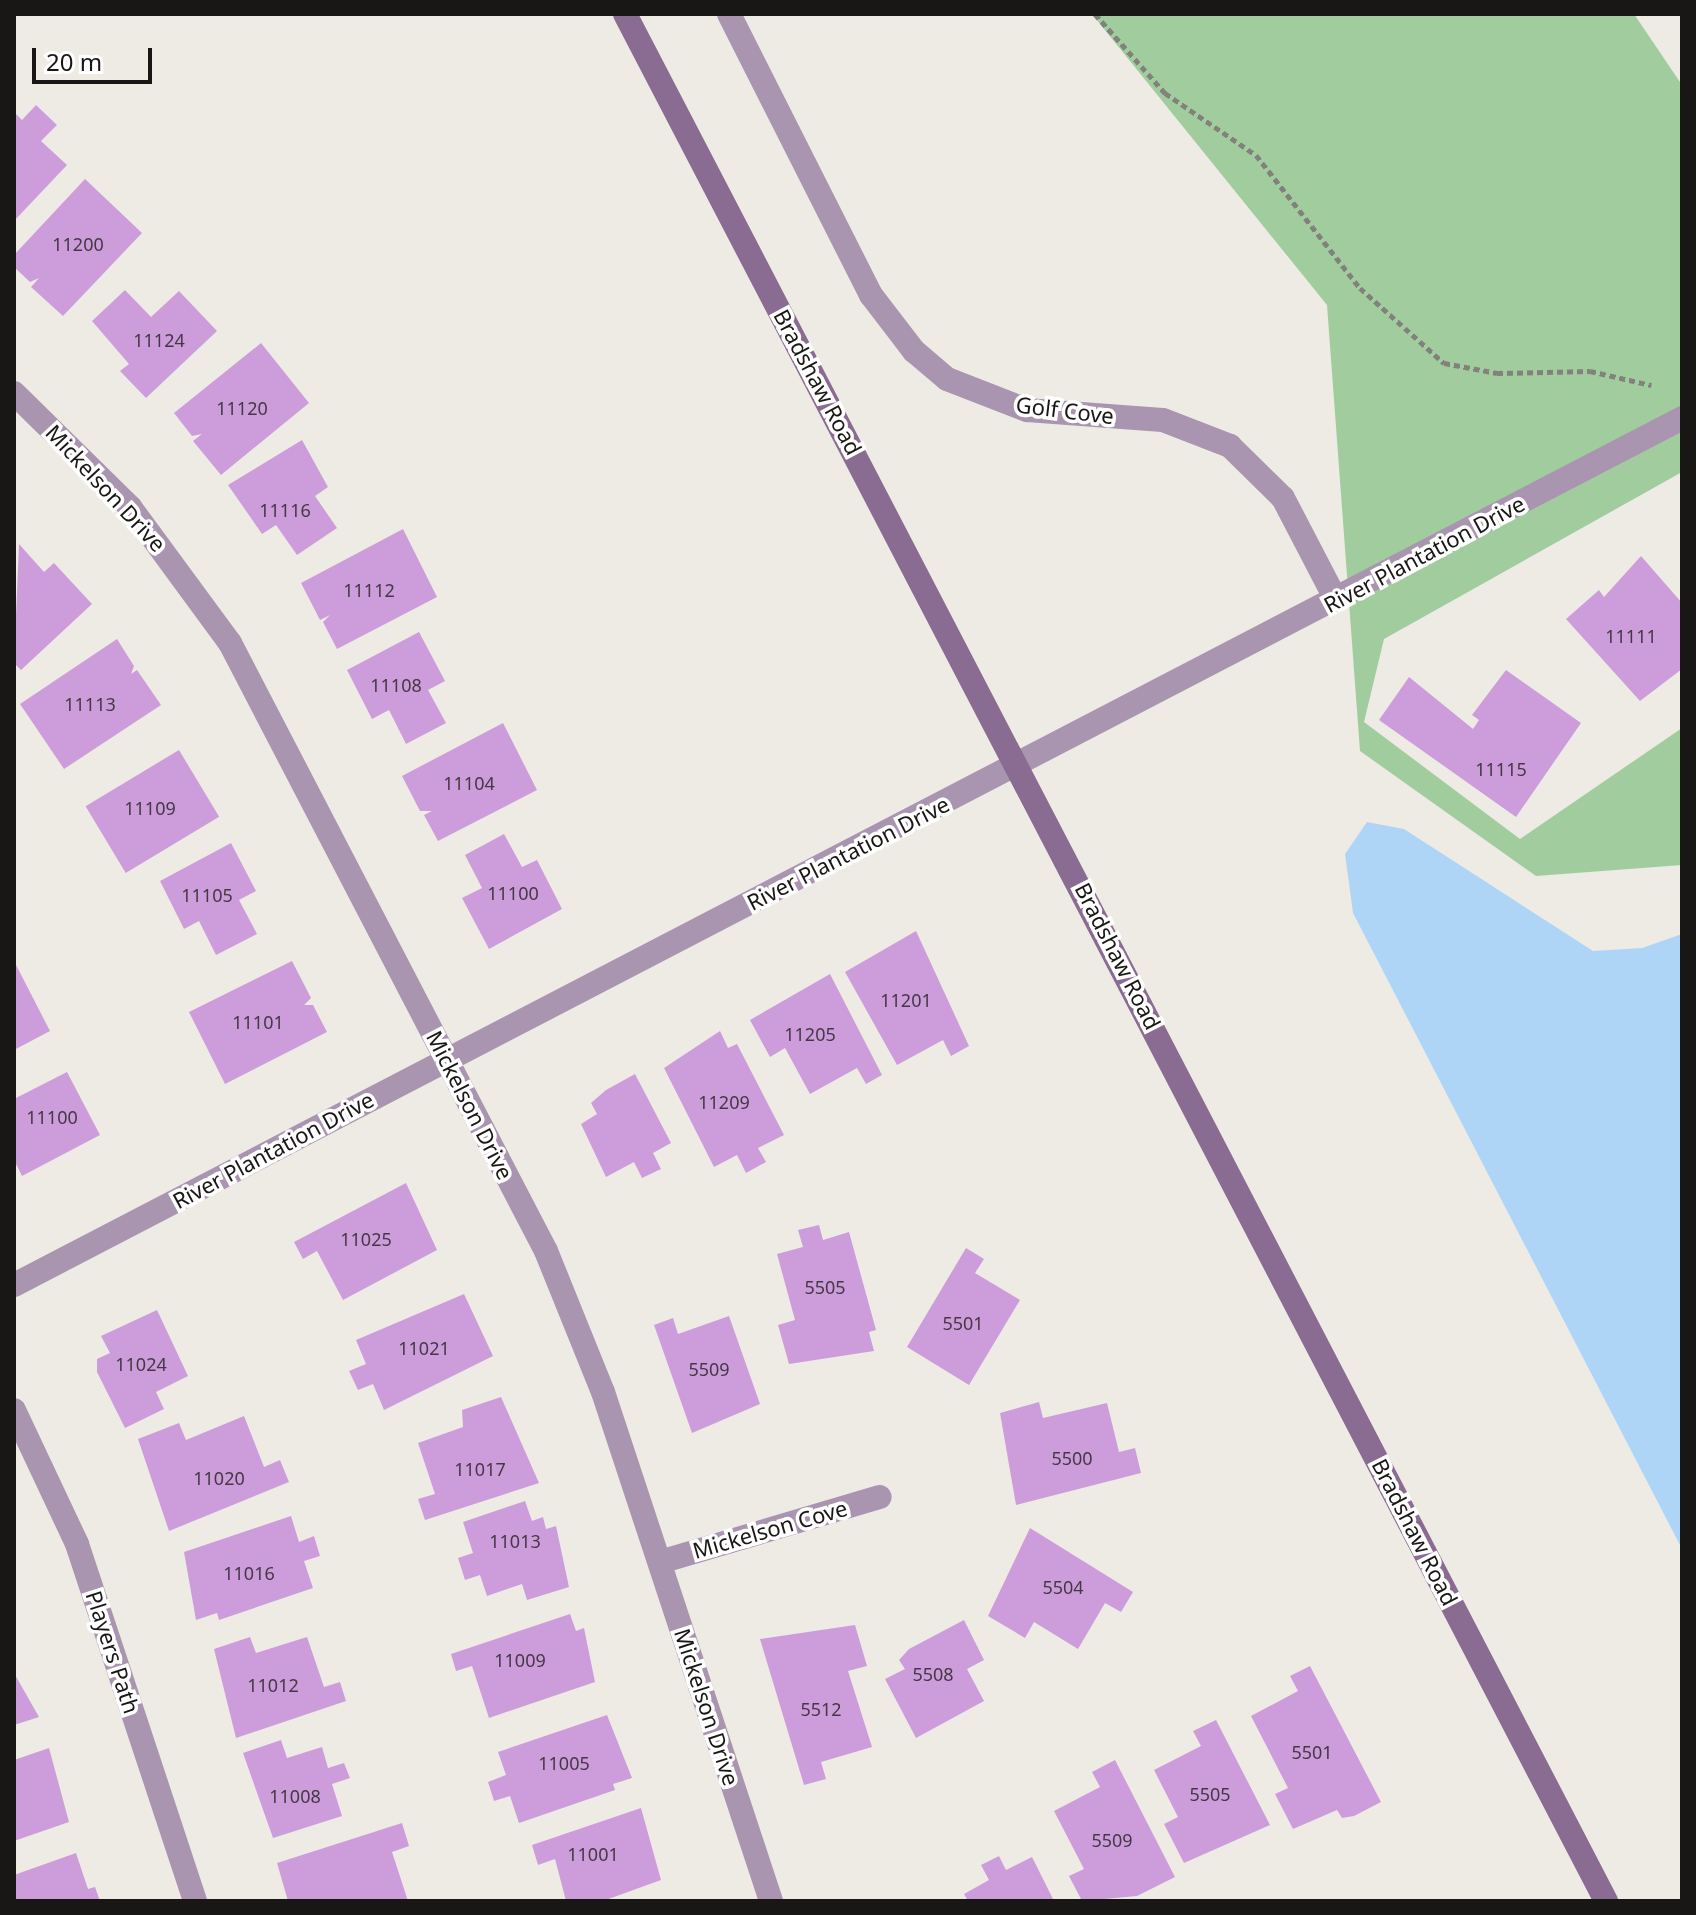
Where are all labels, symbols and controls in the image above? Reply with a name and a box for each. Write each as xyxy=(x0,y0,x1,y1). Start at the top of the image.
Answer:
scale bar xyxy=(36,32,156,82)
text: 20 m xyxy=(46,45,102,78)
house number: 11200 xyxy=(52,233,104,255)
street label: Bradshaw Road xyxy=(769,305,867,459)
house number: 11124 xyxy=(133,329,185,351)
street label: Golf Cove xyxy=(1014,391,1116,429)
house number: 11120 xyxy=(216,397,268,419)
street label: Mickelson Drive xyxy=(41,419,171,557)
street label: River Plantation Drive xyxy=(1319,490,1529,618)
house number: 11116 xyxy=(259,499,311,521)
house number: 11112 xyxy=(343,579,395,601)
house number: 11111 xyxy=(1605,625,1657,647)
house number: 11108 xyxy=(370,674,422,696)
house number: 11113 xyxy=(64,693,116,715)
house number: 11115 xyxy=(1475,758,1527,780)
house number: 11104 xyxy=(443,772,495,794)
street label: River Plantation Drive xyxy=(742,790,954,916)
house number: 11109 xyxy=(124,797,176,819)
street label: Bradshaw Road xyxy=(1070,878,1166,1034)
house number: 11100 xyxy=(487,882,539,904)
house number: 11105 xyxy=(181,884,233,906)
house number: 11201 xyxy=(880,989,932,1011)
house number: 11101 xyxy=(232,1011,284,1033)
house number: 11205 xyxy=(784,1023,836,1045)
street label: Mickelson Drive xyxy=(421,1026,519,1184)
street label: River Plantation Drive xyxy=(168,1086,378,1214)
house number: 11209 xyxy=(698,1091,750,1113)
house number: 11100 xyxy=(26,1106,78,1128)
house number: 11025 xyxy=(340,1228,392,1250)
house number: 5505 xyxy=(804,1276,846,1298)
house number: 5501 xyxy=(942,1312,984,1334)
house number: 11021 xyxy=(398,1337,450,1359)
house number: 11024 xyxy=(115,1353,167,1375)
house number: 5509 xyxy=(688,1358,730,1380)
house number: 5500 xyxy=(1051,1447,1093,1469)
street label: Bradshaw Road xyxy=(1367,1454,1463,1610)
house number: 11017 xyxy=(454,1458,506,1480)
house number: 11020 xyxy=(193,1467,245,1489)
street label: Mickelson Cove xyxy=(690,1494,850,1564)
house number: 11013 xyxy=(489,1530,541,1552)
house number: 11016 xyxy=(223,1562,275,1584)
house number: 5504 xyxy=(1042,1576,1084,1598)
street label: Players Path xyxy=(81,1587,145,1717)
street label: Mickelson Drive xyxy=(669,1625,745,1789)
house number: 11009 xyxy=(494,1649,546,1671)
house number: 5508 xyxy=(912,1663,954,1685)
house number: 11012 xyxy=(247,1674,299,1696)
house number: 5512 xyxy=(800,1698,842,1720)
house number: 5501 xyxy=(1291,1741,1333,1763)
house number: 11005 xyxy=(538,1752,590,1774)
house number: 5505 xyxy=(1189,1783,1231,1805)
house number: 11008 xyxy=(269,1785,321,1807)
house number: 5509 xyxy=(1091,1829,1133,1851)
house number: 11001 xyxy=(567,1843,619,1865)

